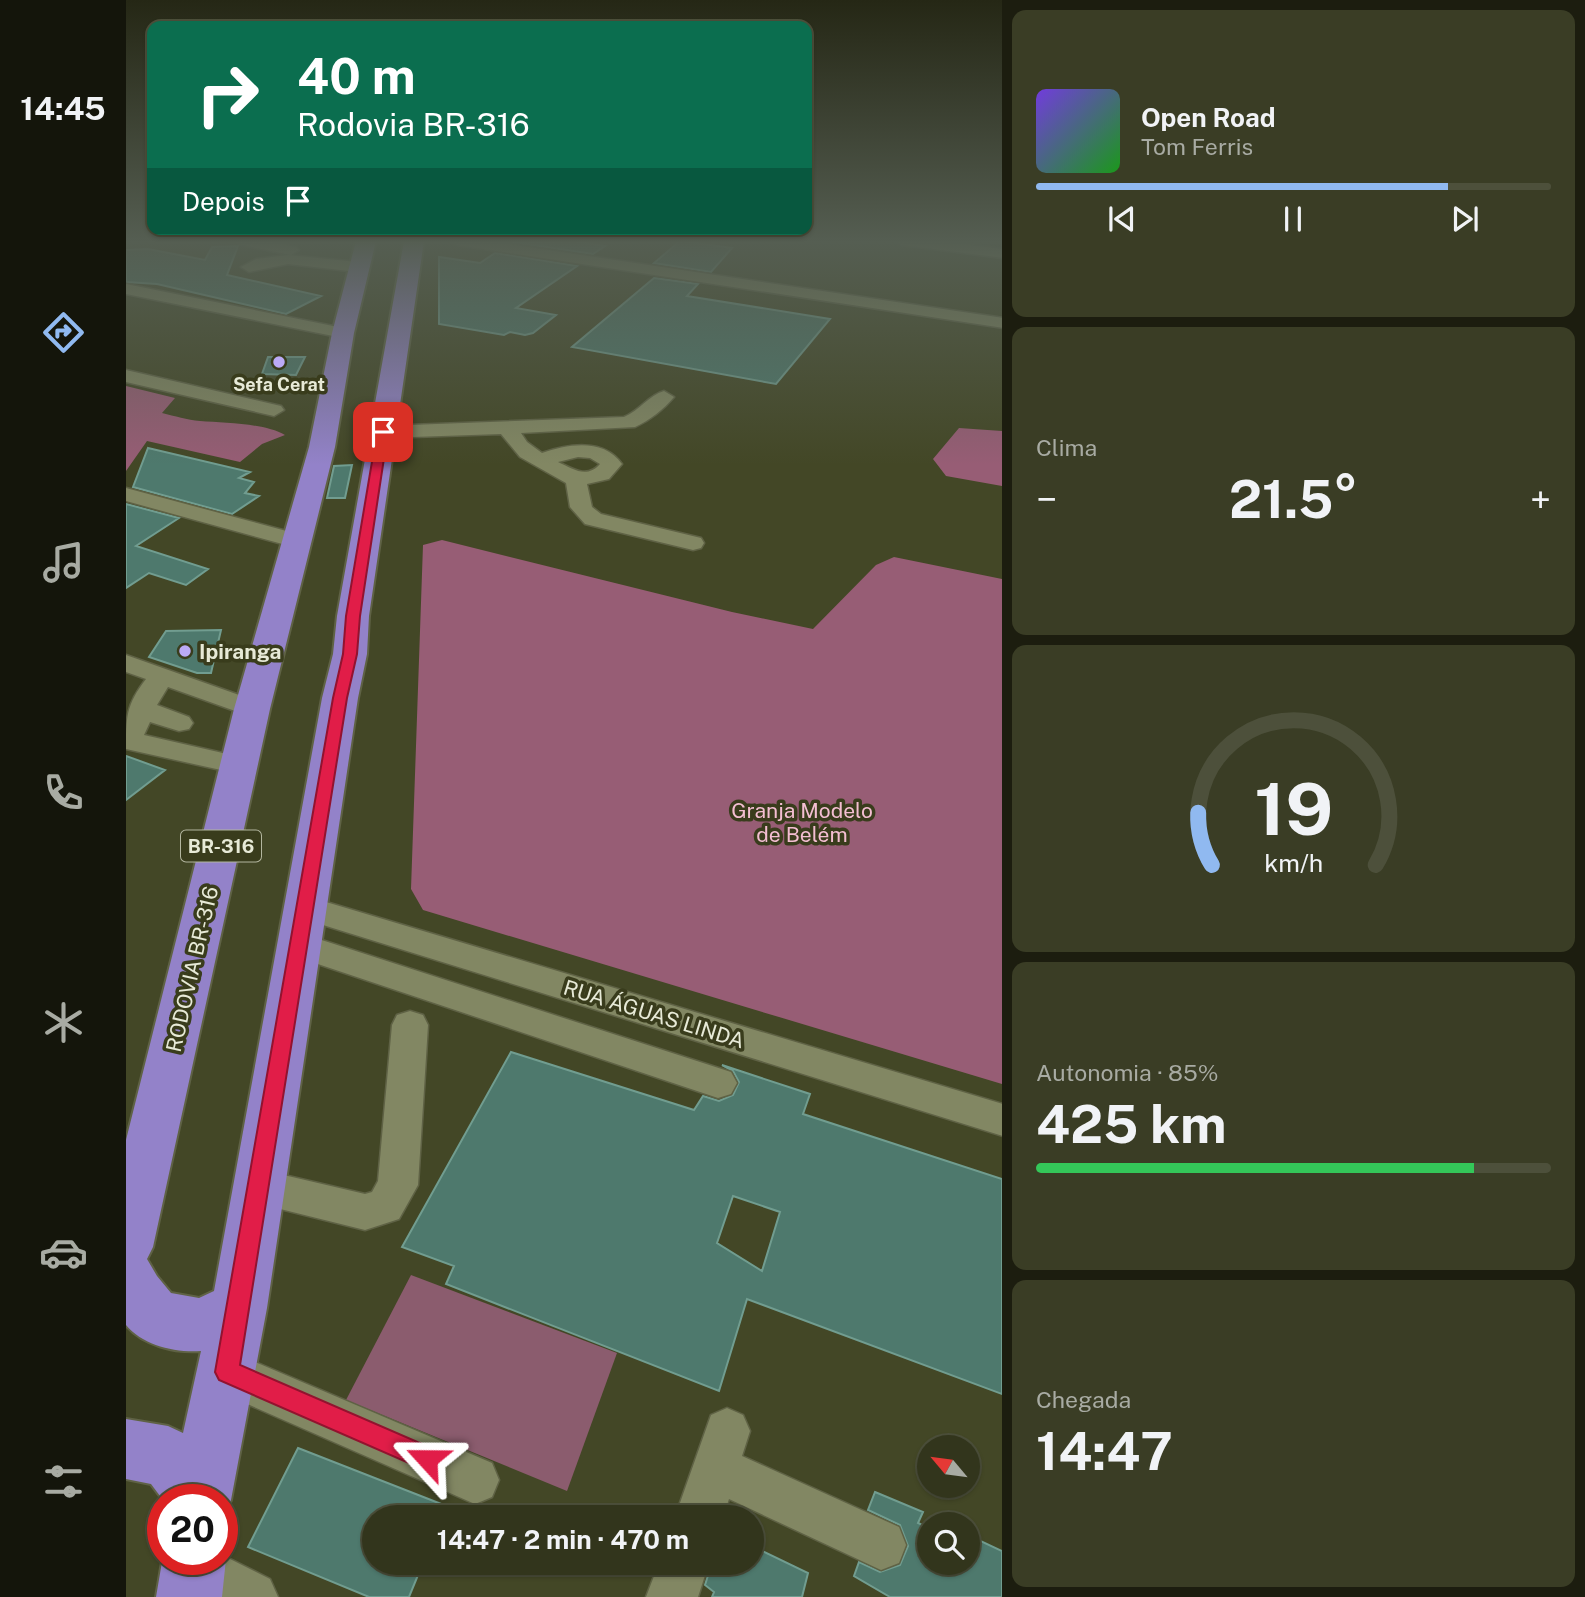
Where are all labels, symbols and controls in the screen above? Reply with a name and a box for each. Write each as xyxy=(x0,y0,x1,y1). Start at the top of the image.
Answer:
text: 40 m xyxy=(297,47,416,105)
icon: right xyxy=(182,49,273,140)
text: 14:45 xyxy=(20,90,106,127)
text: Open Road xyxy=(1141,102,1276,133)
text: Rodovia BR-316 xyxy=(297,106,530,143)
text: Tom Ferris xyxy=(1141,133,1253,160)
icon: arrive xyxy=(279,182,317,220)
text: Depois xyxy=(182,186,265,217)
icon: previous xyxy=(1103,200,1141,238)
icon: pause xyxy=(1274,200,1312,238)
icon: next xyxy=(1446,200,1484,238)
icon: directions xyxy=(39,308,88,357)
marker: Sefa Cerat xyxy=(271,354,287,370)
place label: Sefa Cerat xyxy=(233,374,325,395)
pin xyxy=(353,402,413,462)
icon: arrive xyxy=(364,413,402,451)
text: Clima xyxy=(1036,434,1097,461)
text: 21.5° xyxy=(1229,469,1358,530)
text: − xyxy=(1036,477,1057,522)
text: + xyxy=(1530,477,1551,522)
icon: music xyxy=(39,538,88,587)
place label: Ipiranga xyxy=(199,639,281,664)
marker: Ipiranga xyxy=(177,643,193,659)
text: 19 xyxy=(1254,766,1333,851)
icon: phone xyxy=(39,768,88,817)
park label: Granja Modelo de Belém xyxy=(731,798,873,847)
road number: BR-316 xyxy=(181,831,261,862)
text: km/h xyxy=(1264,847,1323,877)
street label: RODOVIA BR-316 xyxy=(161,884,223,1054)
street label: RUA ÁGUAS LINDA xyxy=(560,975,748,1053)
icon: climate xyxy=(39,998,88,1047)
text: Autonomia · 85% xyxy=(1036,1059,1218,1086)
text: 425 km xyxy=(1036,1094,1227,1155)
icon: car xyxy=(39,1228,88,1277)
text: Chegada xyxy=(1036,1386,1131,1413)
text: 14:47 xyxy=(1036,1421,1173,1482)
position arrow xyxy=(390,1422,464,1496)
north arrow xyxy=(917,1435,980,1498)
map controls xyxy=(917,1435,980,1575)
icon: filters xyxy=(39,1457,88,1506)
speed limit sign: 20 xyxy=(147,1484,238,1575)
button: search xyxy=(917,1512,980,1575)
text: 14:47 · 2 min · 470 m xyxy=(437,1524,689,1555)

